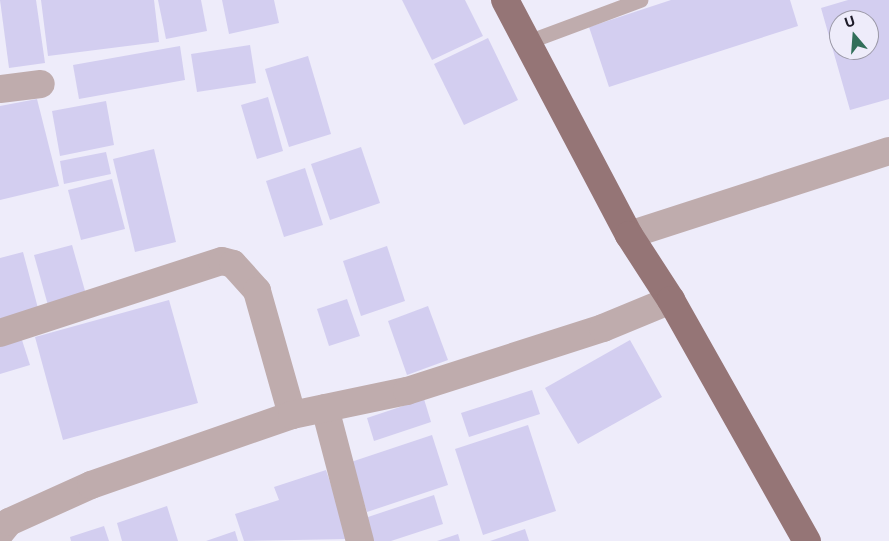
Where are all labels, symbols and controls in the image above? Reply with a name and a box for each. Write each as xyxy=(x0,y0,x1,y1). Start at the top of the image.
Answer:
north arrow xyxy=(829,10,879,60)
text: U xyxy=(842,11,857,32)

